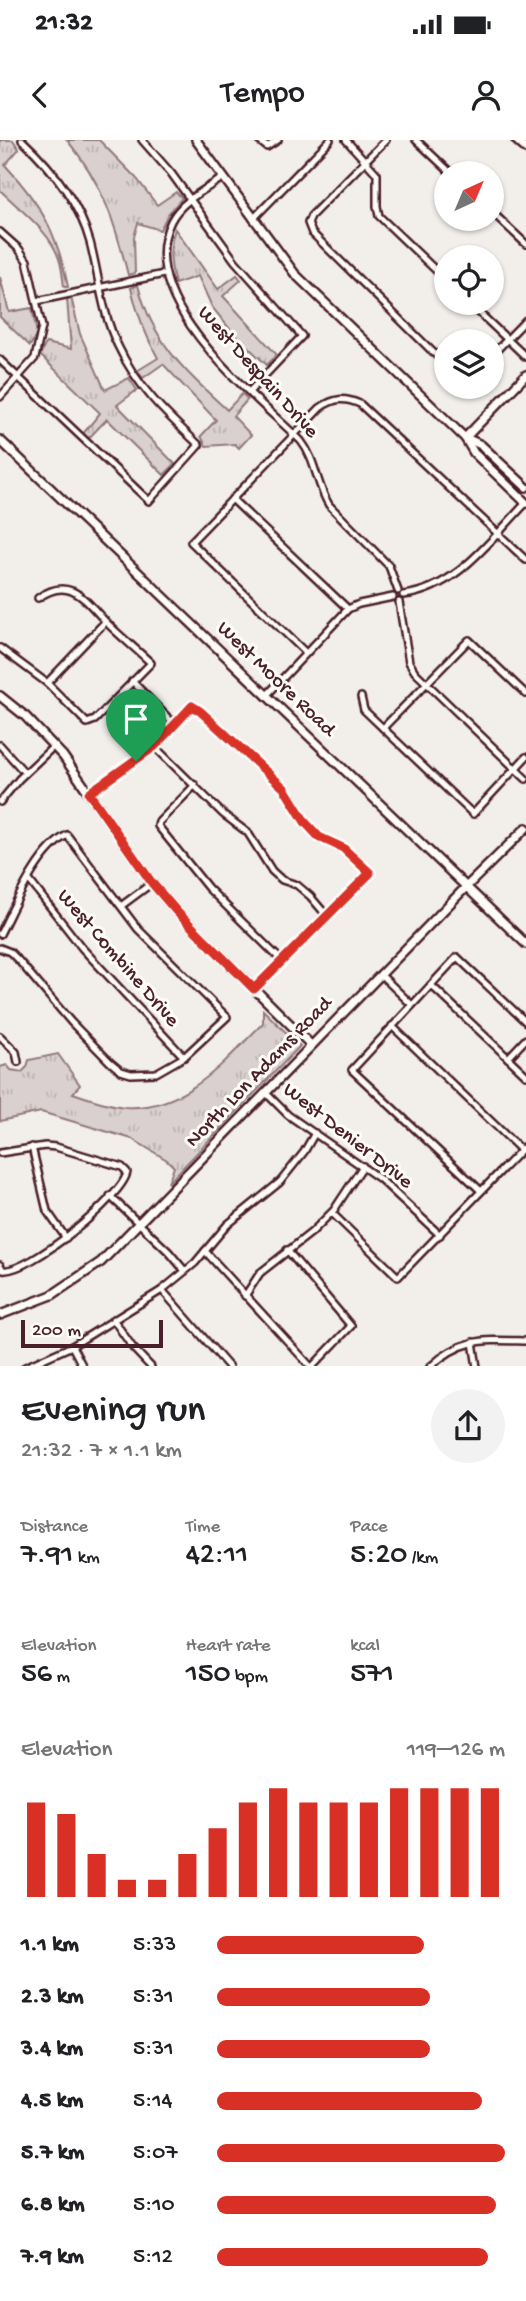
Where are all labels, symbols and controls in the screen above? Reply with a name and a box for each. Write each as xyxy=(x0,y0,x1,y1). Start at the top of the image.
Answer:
text: 21:32 xyxy=(35,9,93,40)
icon: back xyxy=(21,76,59,114)
text: Tempo xyxy=(221,76,305,114)
icon: person xyxy=(467,76,505,114)
north arrow xyxy=(434,161,504,231)
map controls xyxy=(434,161,504,399)
button: locate xyxy=(434,245,504,315)
street label: West Despain Drive xyxy=(191,302,324,445)
button: layers xyxy=(434,329,504,399)
street label: West Moore Road xyxy=(210,617,341,744)
pin xyxy=(106,689,166,761)
icon: arrive xyxy=(117,700,155,738)
street label: West Combine Drive xyxy=(50,885,184,1034)
street label: North Lon Adams Road xyxy=(181,991,340,1154)
street label: West Denier Drive xyxy=(277,1078,418,1196)
scale bar xyxy=(21,1318,163,1349)
text: 200 m xyxy=(32,1320,81,1343)
button: share xyxy=(431,1389,505,1463)
text: Evening run xyxy=(21,1390,205,1434)
text: 21:32 · 7 × 1.1 km xyxy=(21,1438,182,1465)
text: Distance xyxy=(21,1516,88,1539)
text: Time xyxy=(186,1516,220,1539)
text: Pace xyxy=(350,1516,388,1539)
text: 7.91 xyxy=(21,1539,73,1574)
text: 42:11 xyxy=(186,1539,248,1574)
text: 5:20 xyxy=(350,1539,407,1574)
text: km xyxy=(73,1547,100,1570)
text: /km xyxy=(407,1547,438,1570)
text: Elevation xyxy=(21,1635,97,1658)
text: Heart rate xyxy=(186,1635,271,1658)
text: kcal xyxy=(350,1635,380,1658)
text: 56 xyxy=(21,1658,52,1693)
text: 150 xyxy=(186,1658,231,1693)
text: 571 xyxy=(350,1658,394,1693)
text: m xyxy=(52,1666,70,1689)
text: bpm xyxy=(231,1666,268,1689)
text: Elevation xyxy=(21,1737,112,1764)
text: 119–126 m xyxy=(407,1737,505,1764)
text: 1.1 km xyxy=(21,1932,79,1959)
text: 5:33 xyxy=(133,1932,176,1959)
text: 2.3 km xyxy=(21,1984,83,2011)
text: 5:31 xyxy=(133,1984,174,2011)
text: 3.4 km xyxy=(21,2036,83,2063)
text: 5:31 xyxy=(133,2036,174,2063)
text: 4.5 km xyxy=(21,2088,83,2115)
text: 5:14 xyxy=(133,2088,173,2115)
text: 5.7 km xyxy=(21,2140,84,2167)
text: 5:07 xyxy=(133,2140,177,2167)
text: 6.8 km xyxy=(21,2192,85,2219)
text: 5:10 xyxy=(133,2192,175,2219)
text: 7.9 km xyxy=(21,2244,84,2271)
text: 5:12 xyxy=(133,2244,173,2271)

